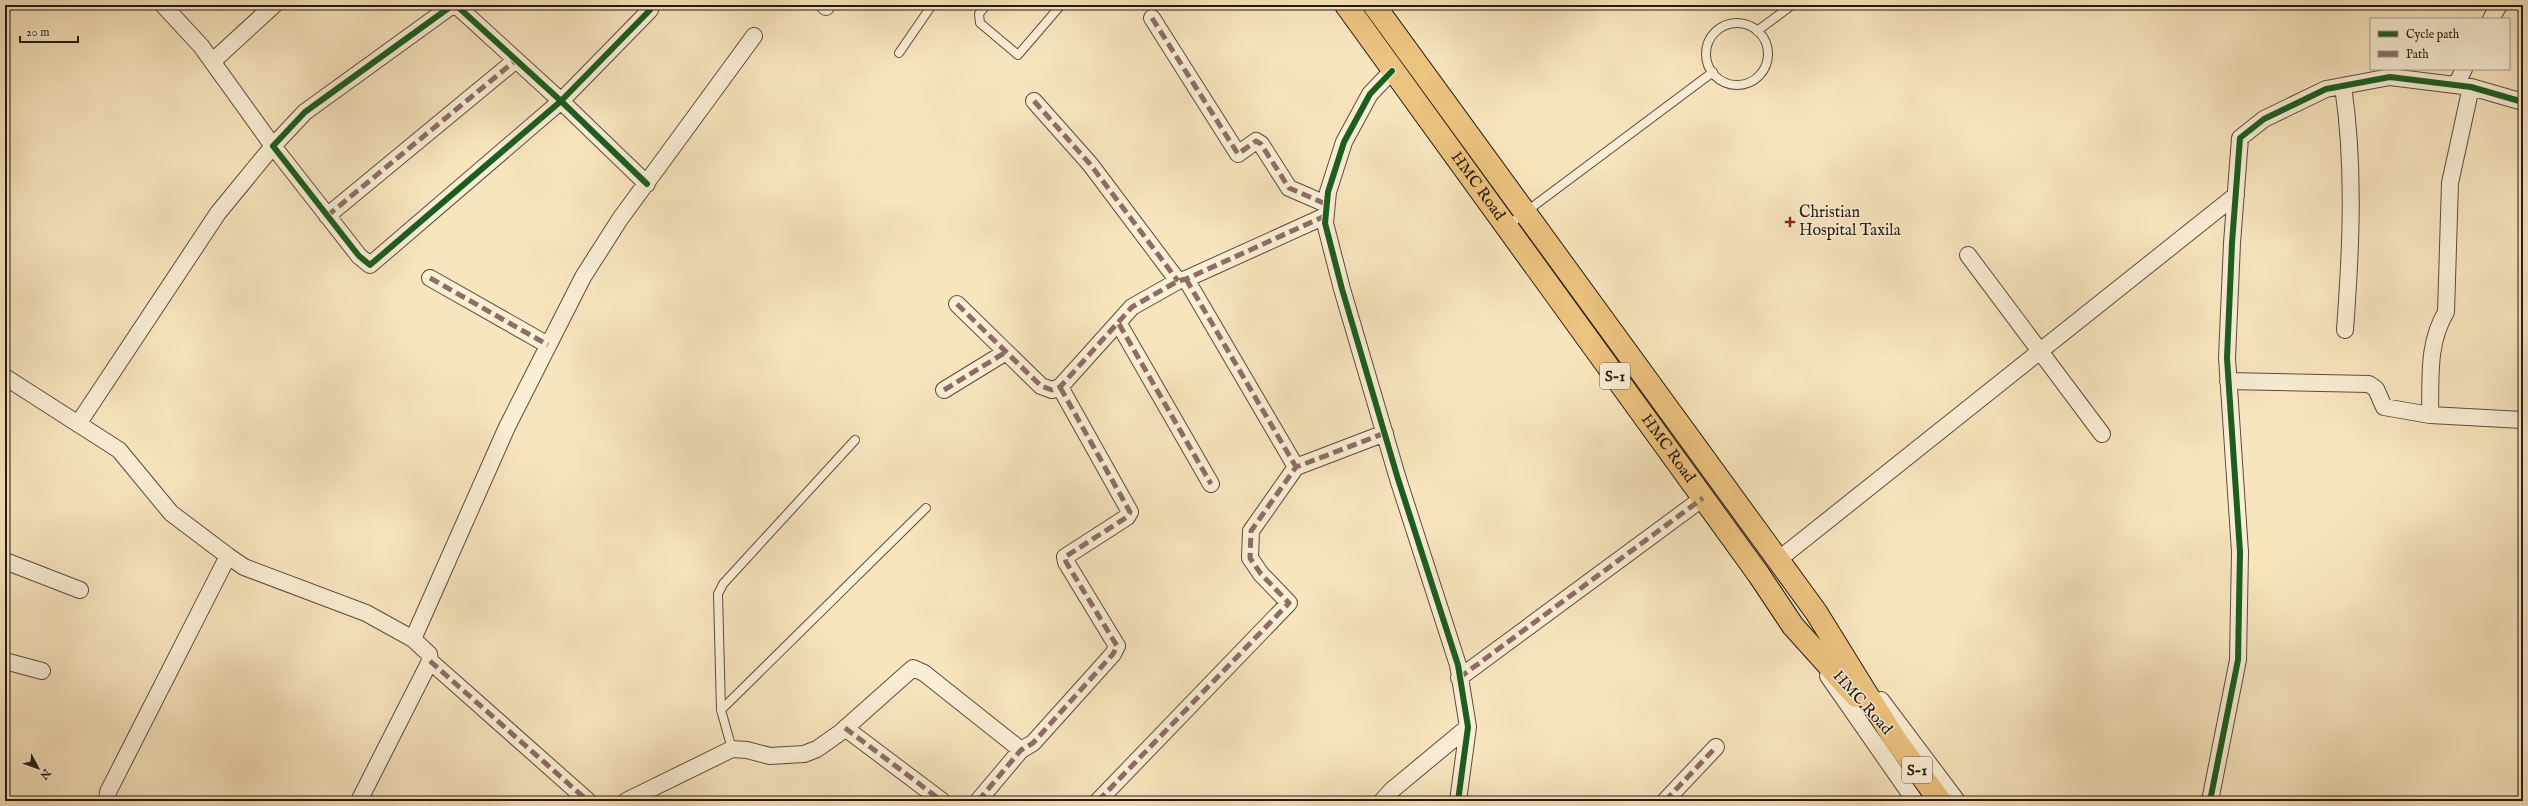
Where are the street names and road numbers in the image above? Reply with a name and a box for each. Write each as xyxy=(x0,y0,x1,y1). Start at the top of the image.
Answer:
street label: HMC Road xyxy=(1446,148,1509,225)
road number: S-1 xyxy=(1600,363,1630,389)
street label: HMC Road xyxy=(1636,411,1699,487)
street label: HMC Road xyxy=(1828,667,1896,740)
road number: S-1 xyxy=(1902,757,1932,783)

